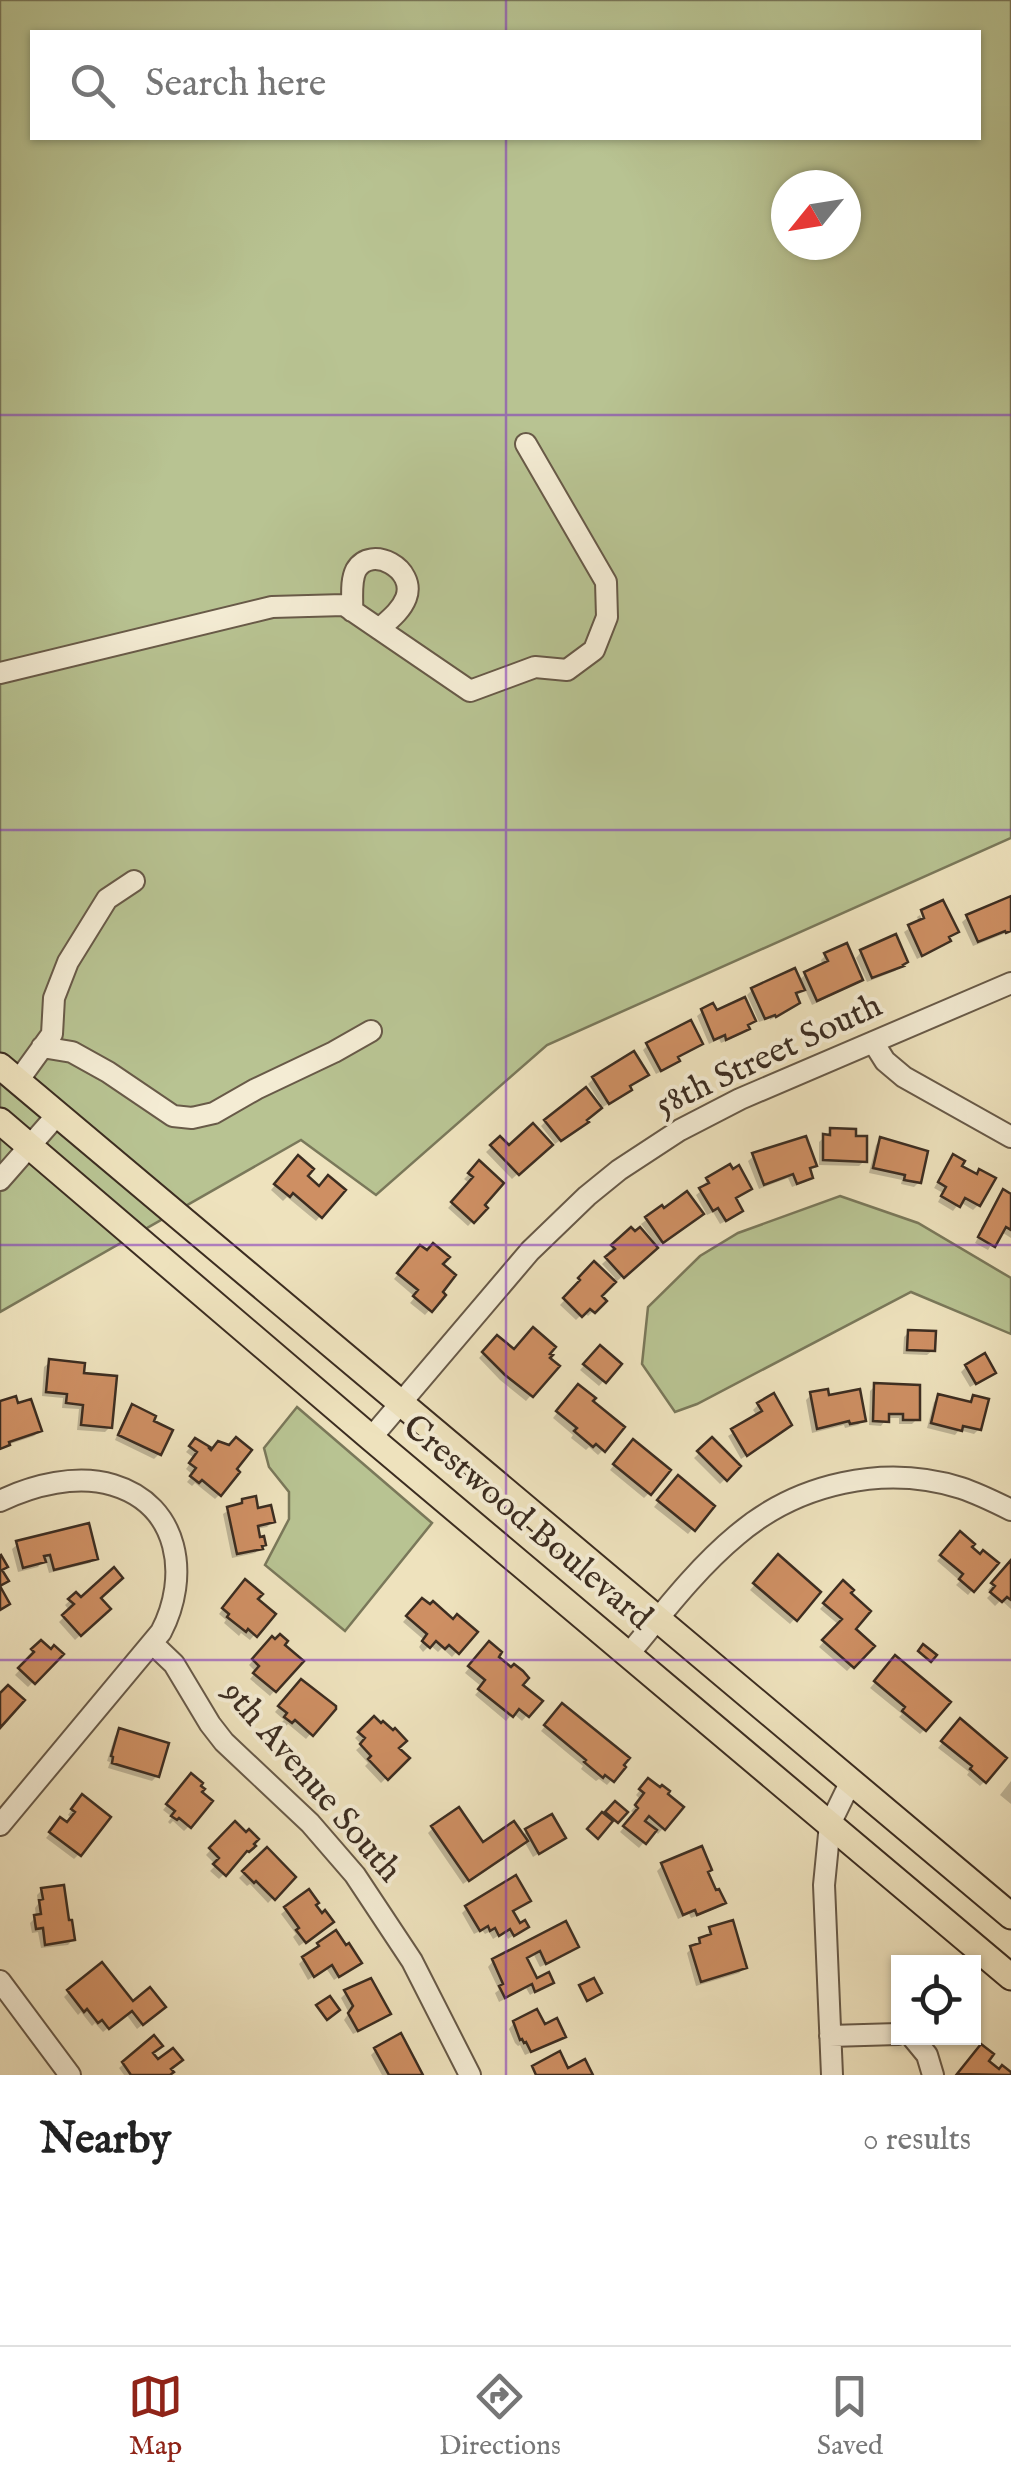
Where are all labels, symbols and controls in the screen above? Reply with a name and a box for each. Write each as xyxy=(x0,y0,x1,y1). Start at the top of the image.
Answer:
search box xyxy=(30,30,981,140)
icon: search xyxy=(65,58,120,113)
text: Search here xyxy=(145,61,326,109)
north arrow xyxy=(771,170,861,260)
street label: 58th Street South xyxy=(649,984,890,1128)
street label: Crestwood Boulevard xyxy=(393,1405,661,1641)
street label: 9th Avenue South xyxy=(210,1671,411,1893)
map controls xyxy=(891,1955,981,2045)
button: locate xyxy=(891,1955,981,2045)
text: Nearby xyxy=(40,2114,171,2167)
text: 0 results xyxy=(863,2120,971,2161)
tab: Map xyxy=(128,2369,183,2464)
tab: Directions xyxy=(439,2369,561,2464)
tab: Saved xyxy=(817,2369,883,2464)

